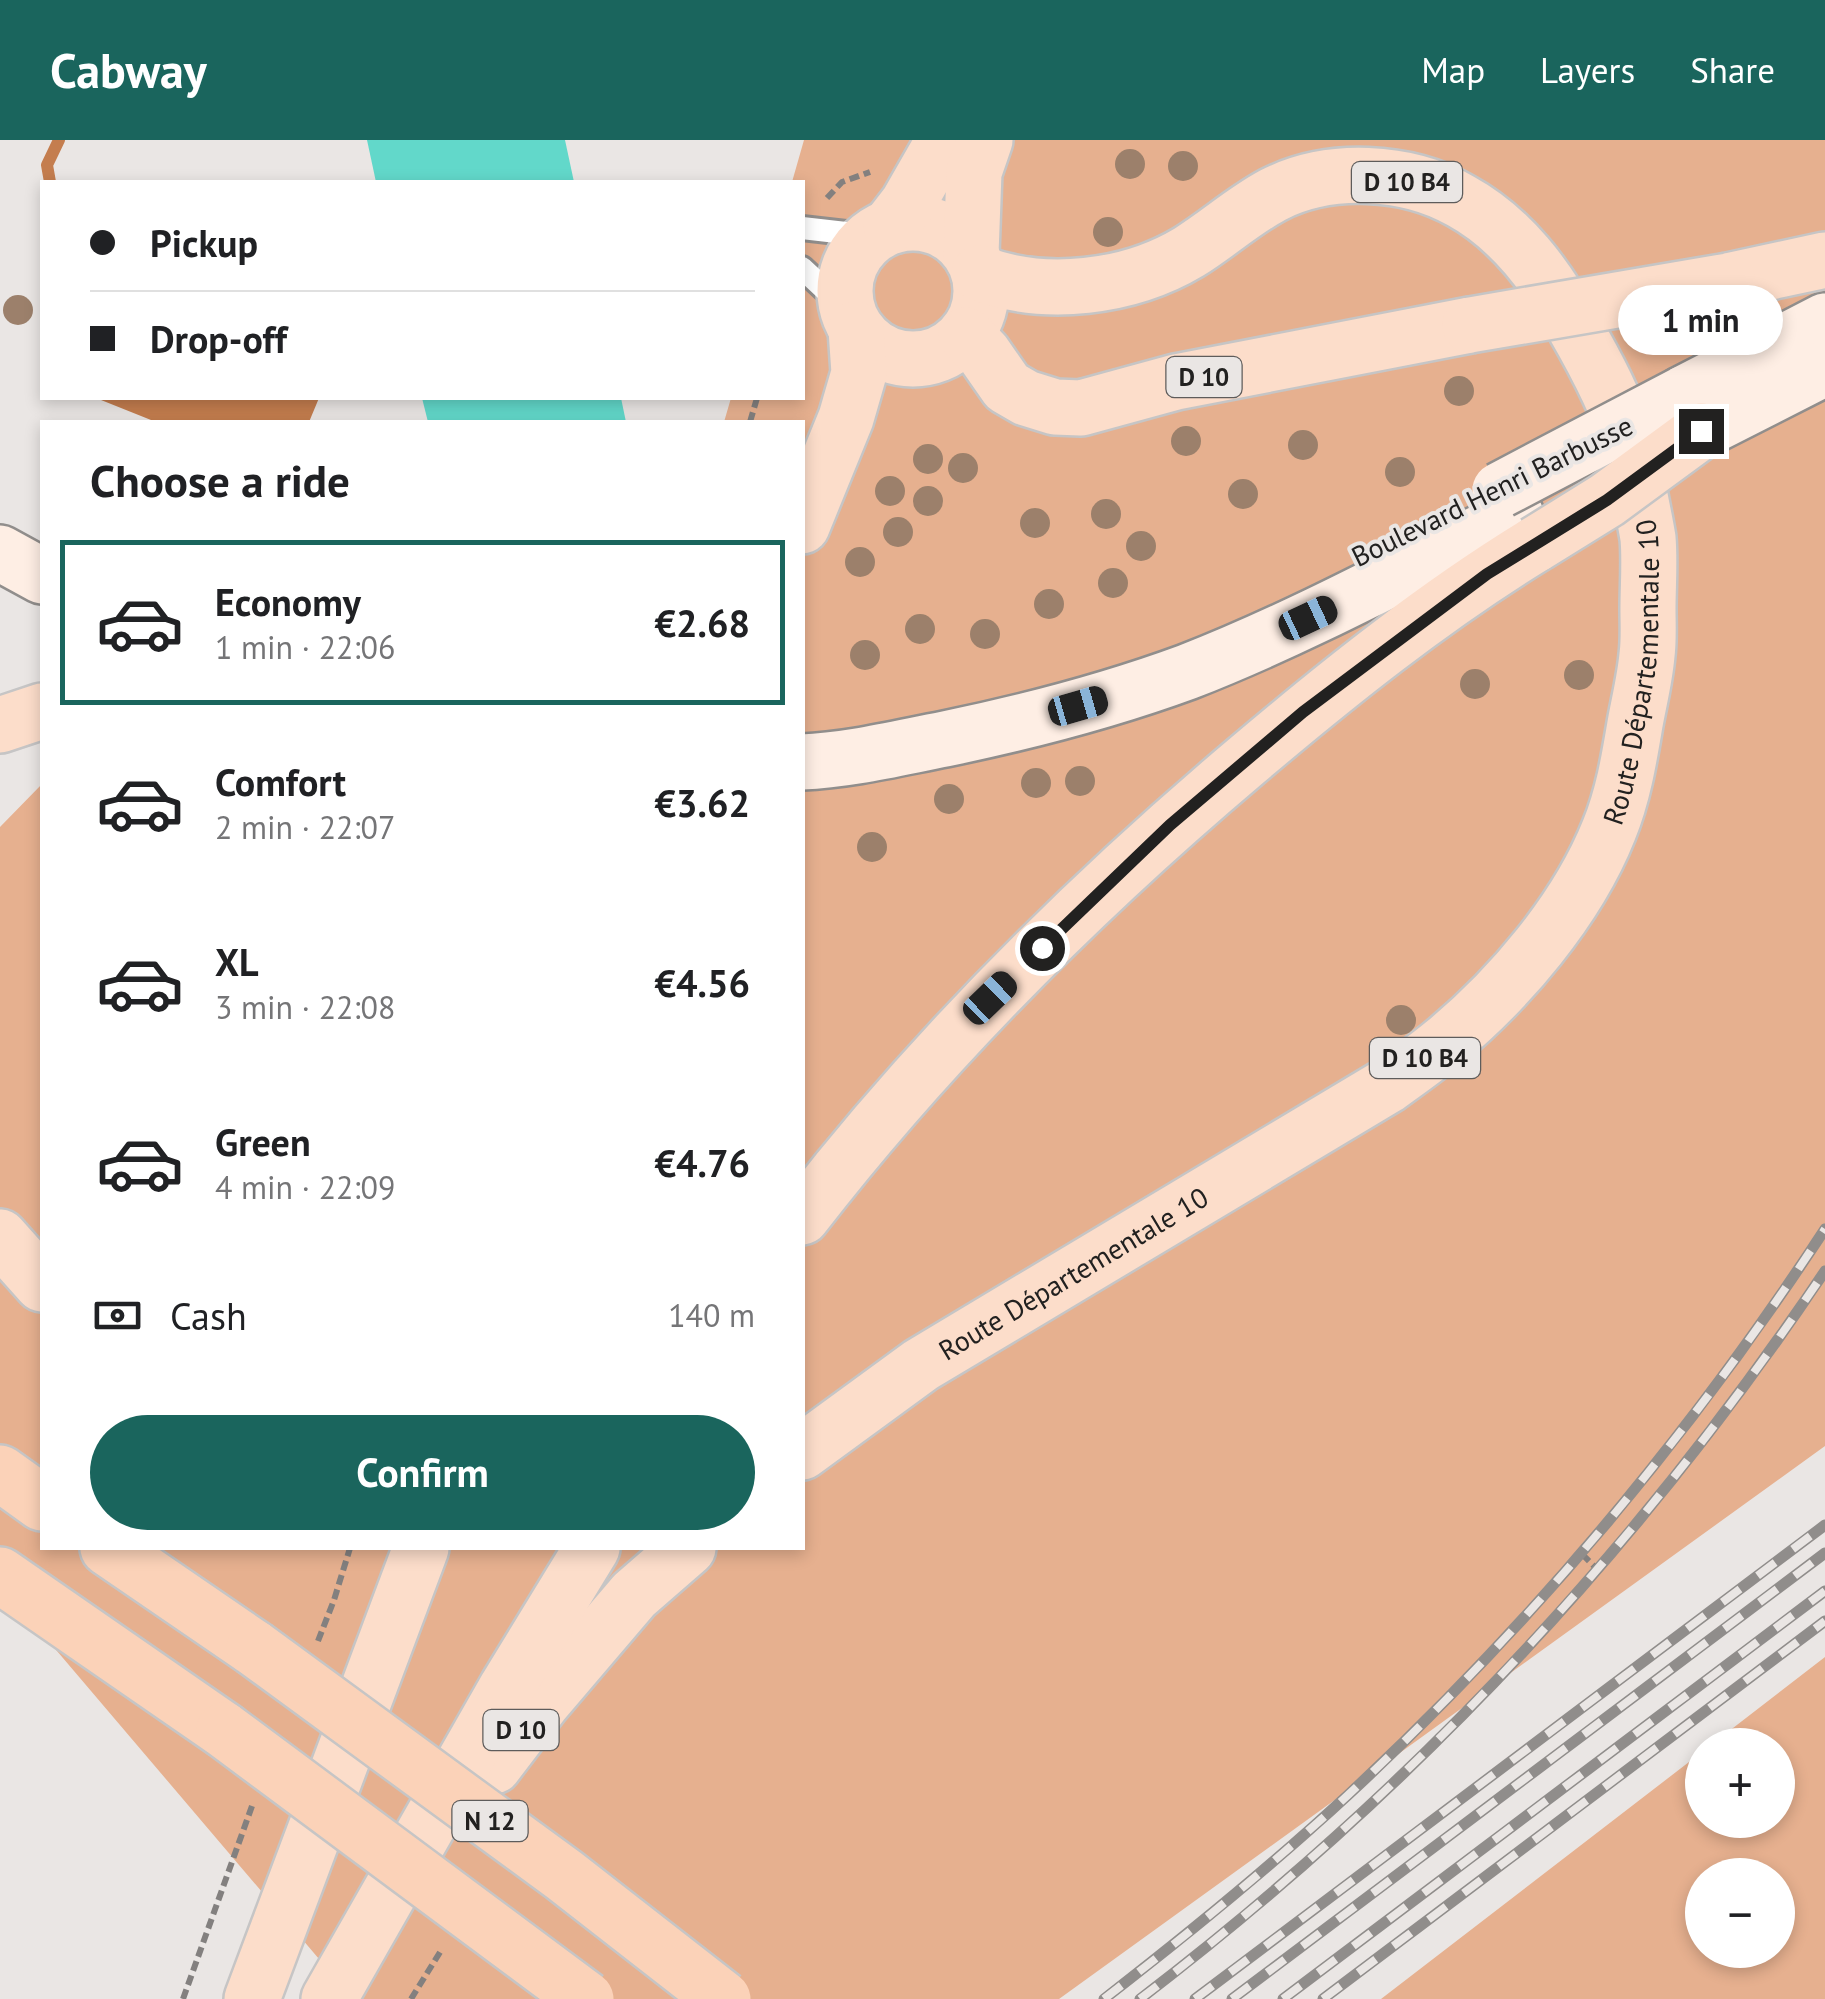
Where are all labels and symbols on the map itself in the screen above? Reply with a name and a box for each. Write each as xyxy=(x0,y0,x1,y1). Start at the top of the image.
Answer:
road number: D 10 B4 xyxy=(1352,162,1462,202)
callout: 1 min xyxy=(1618,286,1784,356)
road number: D 10 xyxy=(1166,357,1242,397)
street label: Boulevard Henri Barbusse xyxy=(1345,406,1638,575)
route end xyxy=(1679,409,1724,454)
street label: Route Départementale 10 xyxy=(1594,517,1667,829)
car xyxy=(1274,592,1342,644)
car xyxy=(1045,683,1111,729)
route start xyxy=(1020,926,1065,971)
car xyxy=(958,966,1022,1030)
road number: D 10 B4 xyxy=(1370,1038,1480,1078)
street label: Route Départementale 10 xyxy=(932,1178,1215,1368)
road number: D 10 xyxy=(484,1710,558,1750)
road number: N 12 xyxy=(452,1801,528,1841)

